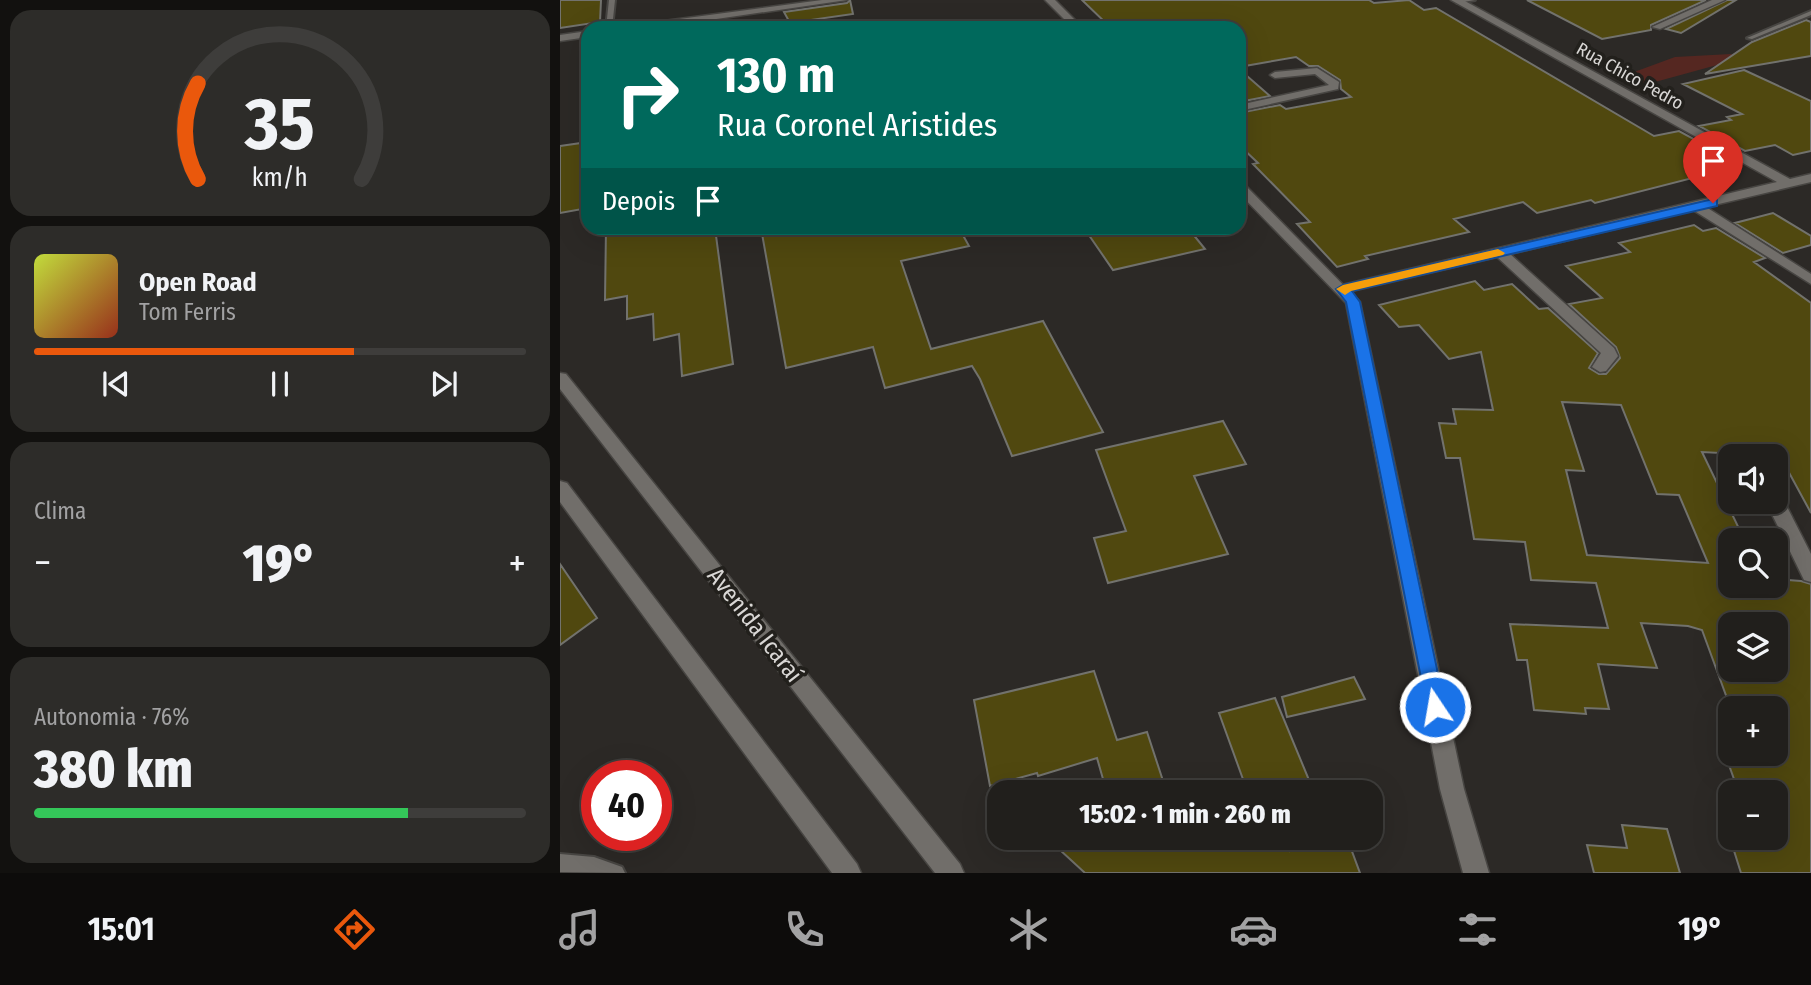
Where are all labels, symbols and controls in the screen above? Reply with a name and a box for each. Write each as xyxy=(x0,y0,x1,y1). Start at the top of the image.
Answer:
street label: Rua Chico Pedro xyxy=(1573,38,1687,114)
text: 130 m xyxy=(717,46,835,105)
icon: right xyxy=(602,49,693,140)
text: 35 xyxy=(244,81,315,168)
text: Rua Coronel Aristides xyxy=(717,106,997,144)
pin xyxy=(1683,131,1743,203)
icon: arrive xyxy=(1694,142,1732,180)
text: km/h xyxy=(252,163,308,193)
icon: arrive xyxy=(689,182,727,220)
text: Depois xyxy=(602,186,675,217)
text: Open Road xyxy=(139,267,257,298)
text: Tom Ferris xyxy=(139,298,236,326)
icon: previous xyxy=(97,365,135,403)
icon: pause xyxy=(261,365,299,403)
icon: next xyxy=(425,365,463,403)
map controls xyxy=(1718,444,1788,850)
button: sound xyxy=(1718,444,1788,514)
text: Clima xyxy=(34,497,86,525)
button: search xyxy=(1718,528,1788,598)
text: 19° xyxy=(243,532,317,595)
text: − xyxy=(34,540,51,586)
text: + xyxy=(509,540,526,586)
street label: Avenida Icaraí xyxy=(702,562,808,688)
button: layers xyxy=(1718,612,1788,682)
position arrow xyxy=(1398,670,1472,744)
button: + xyxy=(1718,696,1788,766)
text: Autonomia · 76% xyxy=(34,703,189,731)
text: 380 km xyxy=(34,738,193,801)
speed limit sign: 40 xyxy=(581,760,672,851)
button: − xyxy=(1718,780,1788,850)
text: 15:02 · 1 min · 260 m xyxy=(1079,799,1291,830)
icon: directions xyxy=(330,905,379,954)
icon: music xyxy=(555,905,604,954)
icon: phone xyxy=(780,905,829,954)
icon: climate xyxy=(1004,905,1053,954)
icon: car xyxy=(1229,905,1278,954)
icon: filters xyxy=(1453,905,1502,954)
text: 15:01 xyxy=(88,910,155,948)
text: 19° xyxy=(1678,910,1723,948)

